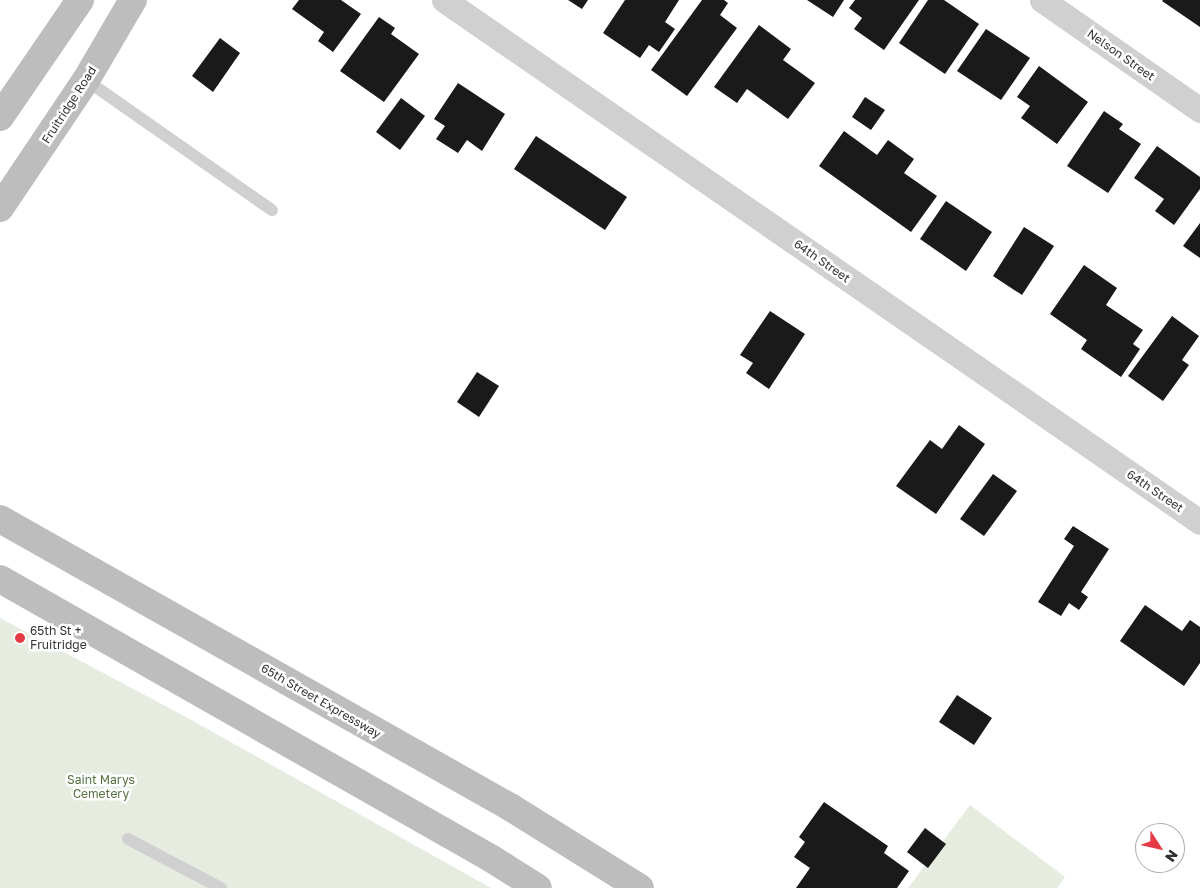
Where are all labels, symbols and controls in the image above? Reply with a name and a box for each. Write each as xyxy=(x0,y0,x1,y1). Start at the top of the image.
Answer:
street label: Nelson Street xyxy=(1084,26,1158,84)
street label: Fruitridge Road xyxy=(39,64,99,146)
street label: 64th Street xyxy=(791,236,853,286)
street label: 64th Street xyxy=(1124,467,1186,515)
place label: 65th St + Fruitridge xyxy=(30,624,87,652)
marker: 65th St + Fruitridge xyxy=(14,632,26,644)
street label: 65th Street Expressway xyxy=(258,661,384,741)
park label: Saint Marys Cemetery xyxy=(67,773,135,801)
north arrow xyxy=(1135,823,1185,873)
text: N xyxy=(1162,847,1182,866)

